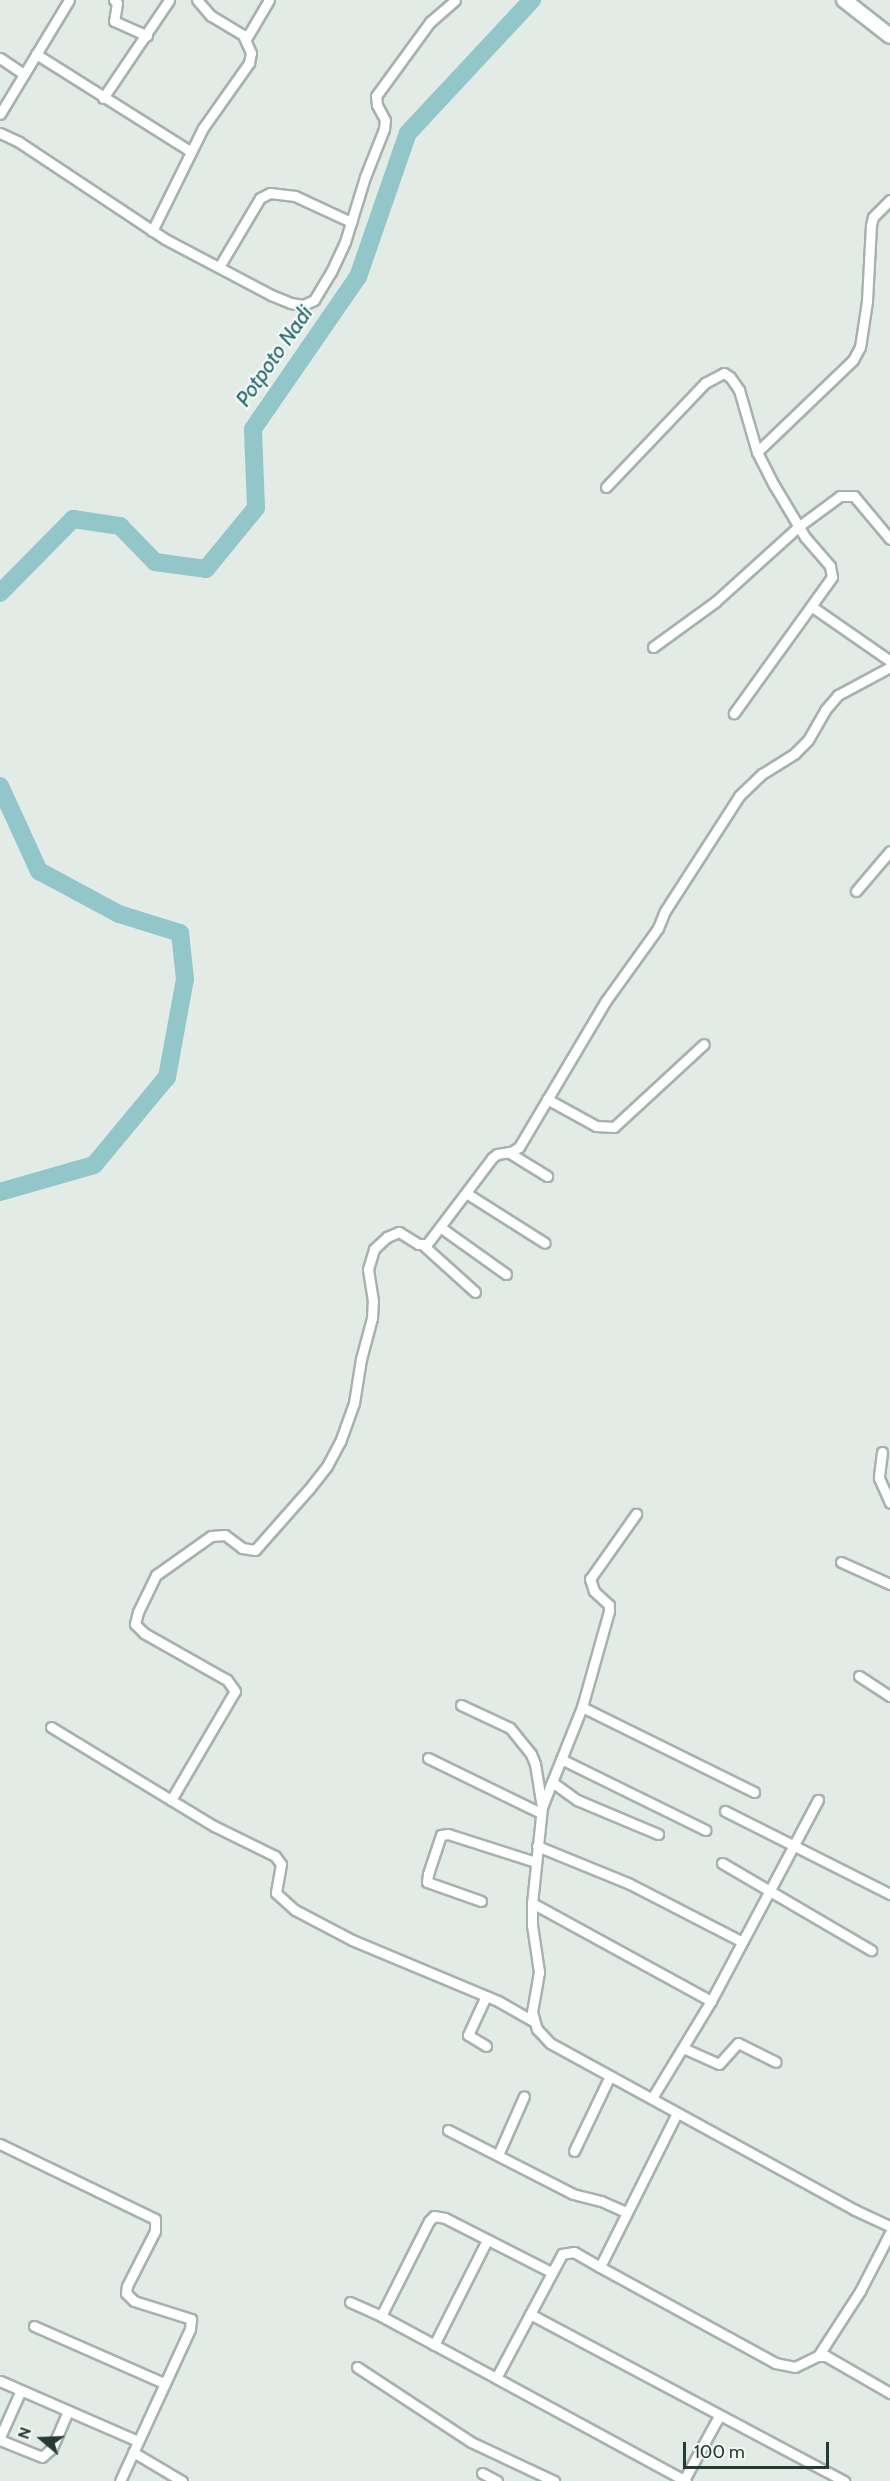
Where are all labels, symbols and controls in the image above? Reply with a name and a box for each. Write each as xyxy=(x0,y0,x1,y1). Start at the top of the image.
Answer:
water label: Potpoto Nadi xyxy=(230,301,318,411)
north arrow xyxy=(12,2409,72,2469)
text: N xyxy=(14,2425,35,2441)
scale bar xyxy=(686,2430,832,2468)
text: 100 m xyxy=(694,2441,745,2463)

